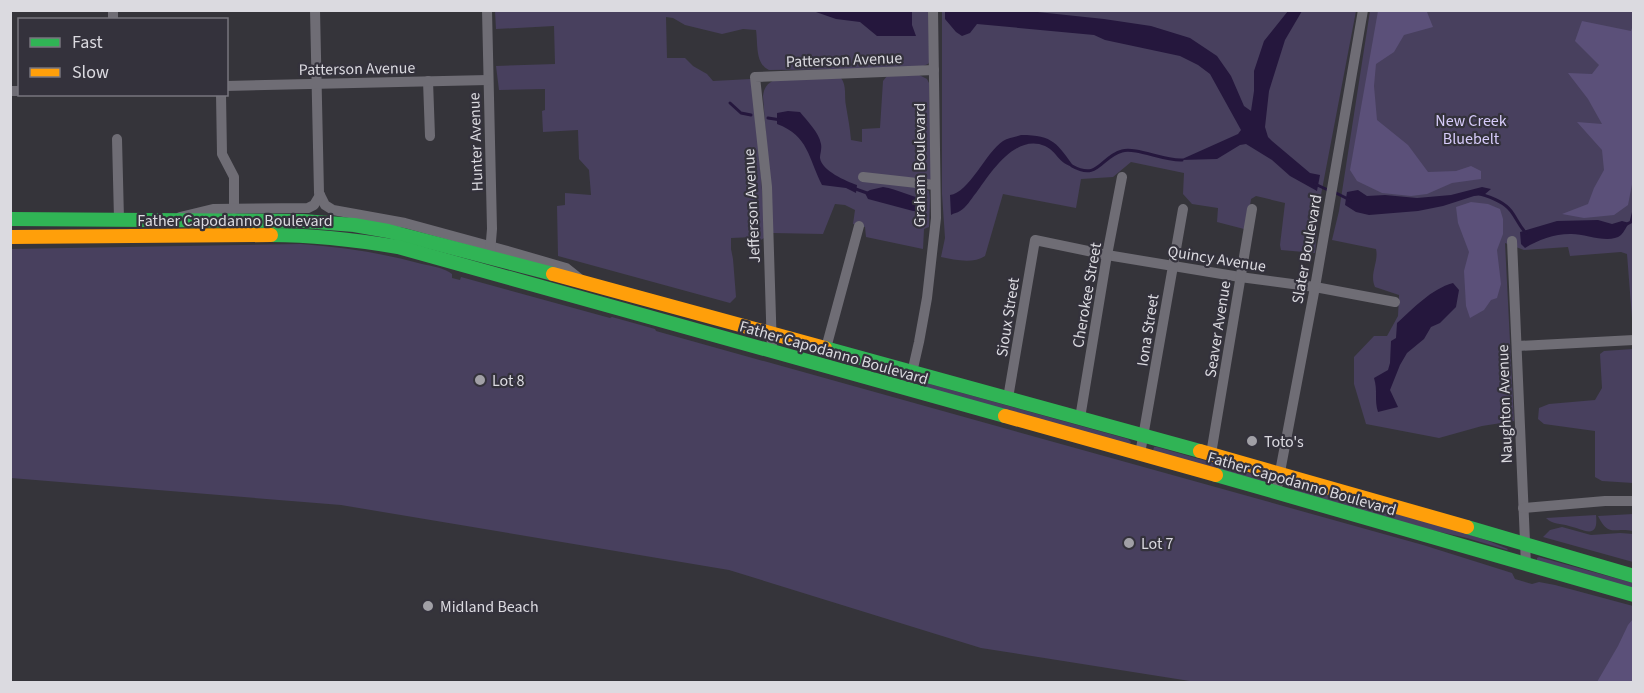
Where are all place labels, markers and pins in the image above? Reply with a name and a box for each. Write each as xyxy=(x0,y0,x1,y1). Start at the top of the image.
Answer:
place label: Lot 8 xyxy=(492,370,525,392)
marker: Lot 8 xyxy=(473,373,487,387)
place label: Toto's xyxy=(1264,431,1304,453)
marker: Toto's xyxy=(1245,434,1259,448)
place label: Lot 7 xyxy=(1141,533,1174,555)
marker: Lot 7 xyxy=(1122,536,1136,550)
place label: Midland Beach xyxy=(440,596,539,618)
marker: Midland Beach xyxy=(421,599,435,613)

